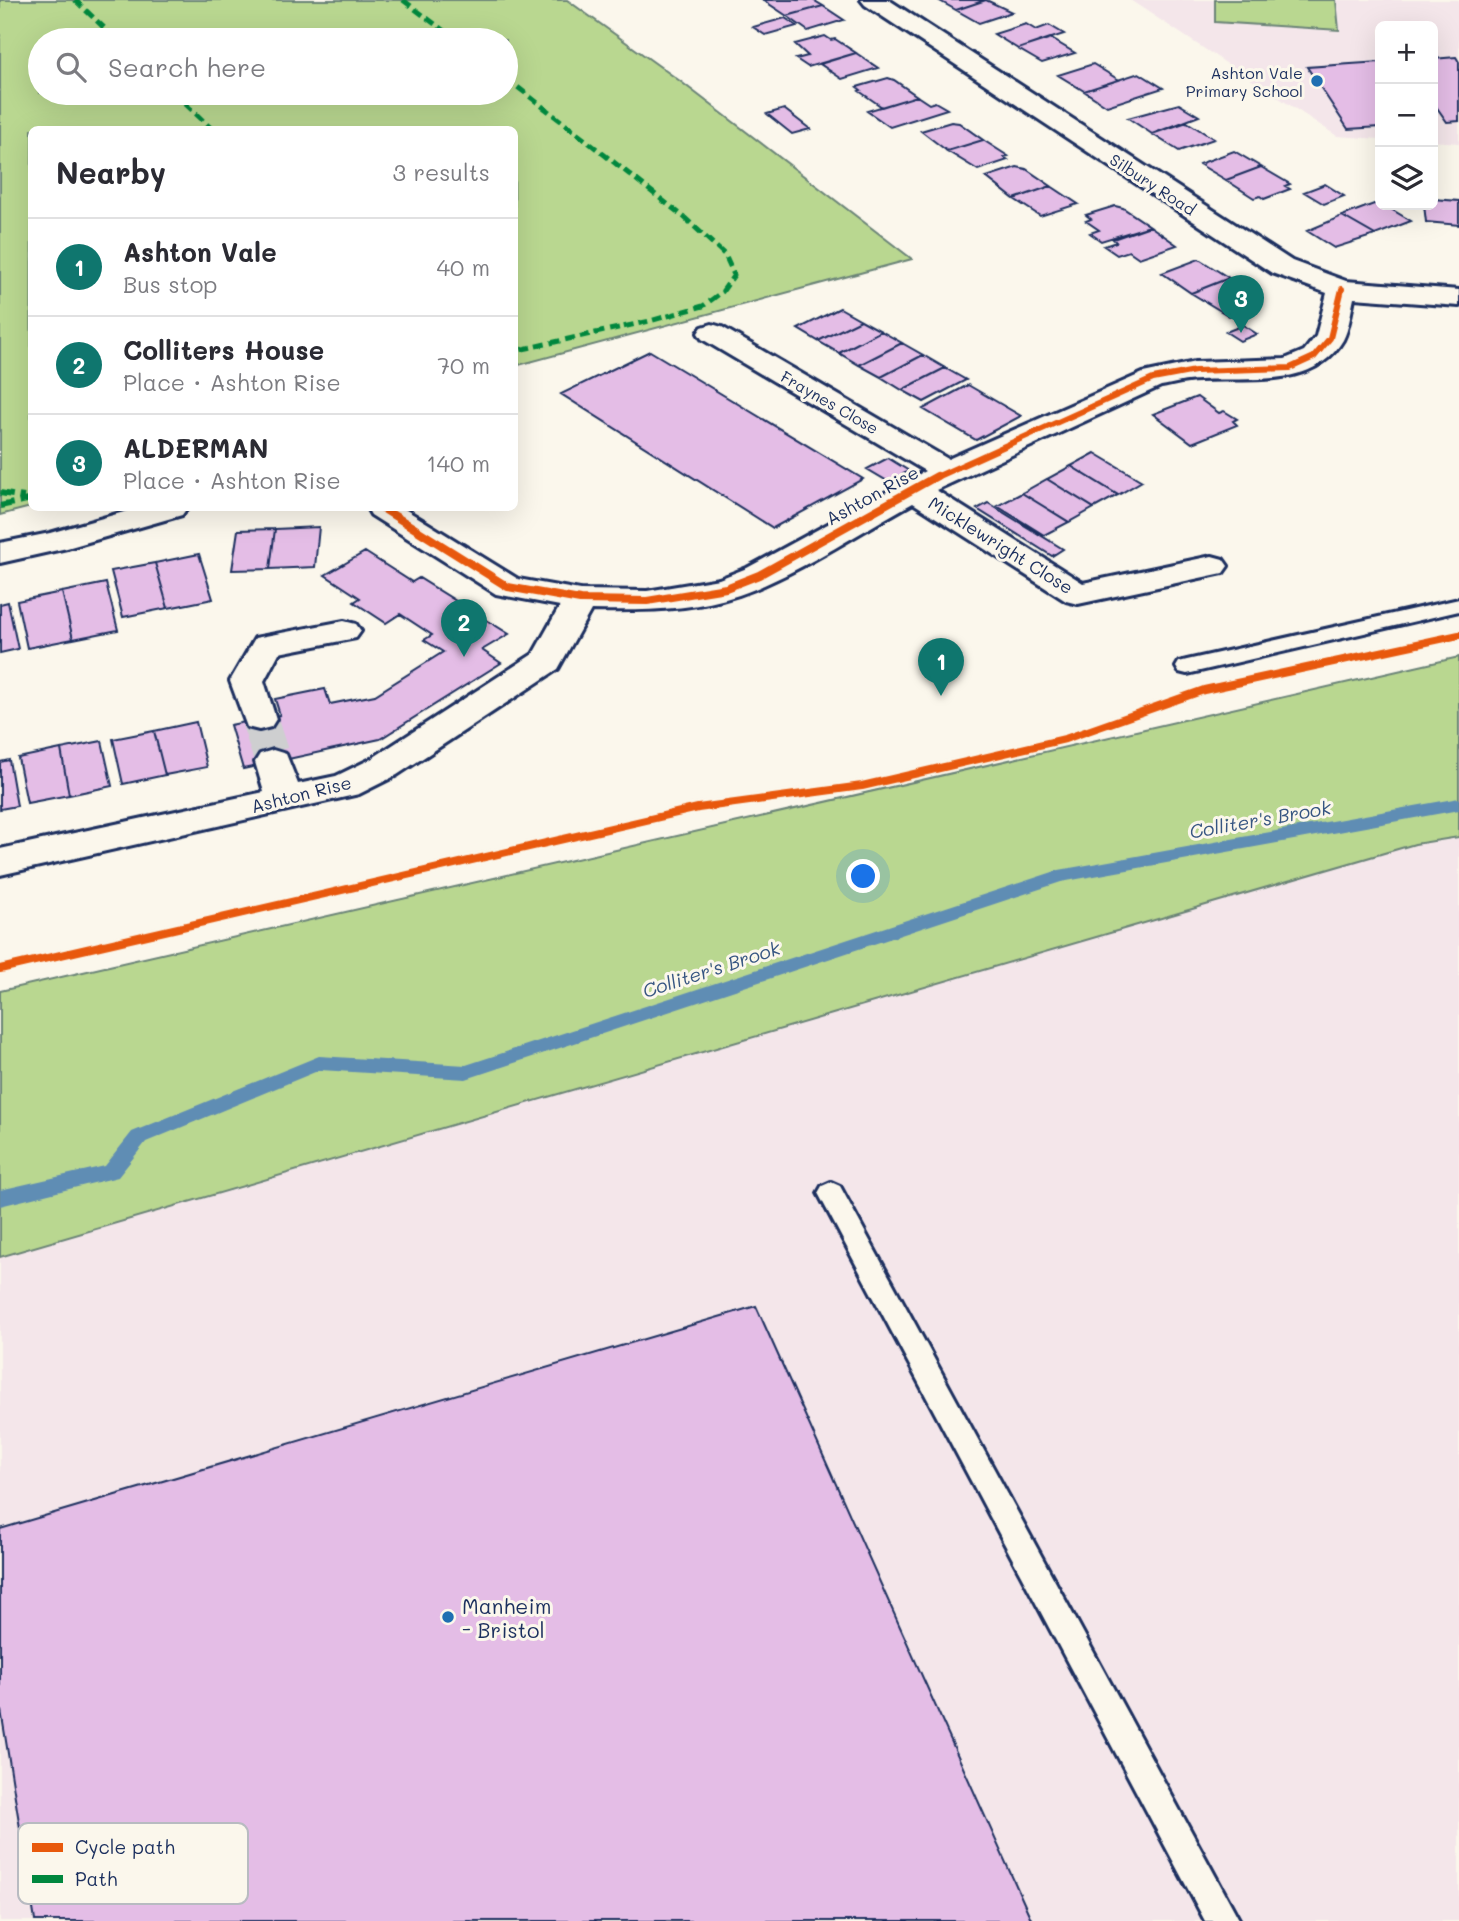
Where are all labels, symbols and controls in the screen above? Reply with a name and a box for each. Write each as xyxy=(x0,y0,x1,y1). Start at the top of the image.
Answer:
map controls xyxy=(1375,21,1438,210)
button: + xyxy=(1375,21,1438,84)
search box xyxy=(28,28,518,105)
icon: search xyxy=(52,48,90,86)
text: Search here xyxy=(108,50,266,84)
place label: Ashton Vale Primary School xyxy=(1186,62,1303,101)
marker: Ashton Vale Primary School xyxy=(1309,73,1325,89)
button: − xyxy=(1375,84,1438,147)
button: layers xyxy=(1375,147,1438,210)
street label: Silbury Road xyxy=(1106,148,1200,220)
text: Nearby xyxy=(56,152,166,192)
text: 3 results xyxy=(393,157,490,187)
text: Ashton Vale xyxy=(123,235,277,269)
text: 1 xyxy=(74,252,84,282)
text: 40 m xyxy=(437,252,490,282)
text: Bus stop xyxy=(123,269,218,299)
pin: 3 xyxy=(1218,275,1264,333)
text: Colliters House xyxy=(123,333,324,367)
text: 2 xyxy=(73,350,85,380)
text: 70 m xyxy=(437,350,490,380)
street label: Fraynes Close xyxy=(777,366,883,438)
text: Place · Ashton Rise xyxy=(123,367,341,397)
text: ALDERMAN xyxy=(123,431,268,465)
text: 3 xyxy=(72,448,86,478)
text: 140 m xyxy=(426,448,490,478)
street label: Ashton Rise xyxy=(821,460,923,530)
text: Place · Ashton Rise xyxy=(123,465,341,495)
street label: Micklewright Close xyxy=(924,491,1078,599)
pin: 2 xyxy=(441,599,487,657)
pin: 1 xyxy=(918,638,964,696)
street label: Ashton Rise xyxy=(248,770,354,818)
water label: Colliter's Brook xyxy=(1187,794,1334,844)
your location xyxy=(846,859,880,893)
water label: Colliter's Brook xyxy=(639,935,784,1003)
place label: Manheim - Bristol xyxy=(462,1592,551,1643)
marker: Manheim - Bristol xyxy=(440,1609,456,1625)
legend xyxy=(18,1823,248,1904)
text: Cycle path xyxy=(75,1834,175,1859)
text: Path xyxy=(75,1866,118,1891)

